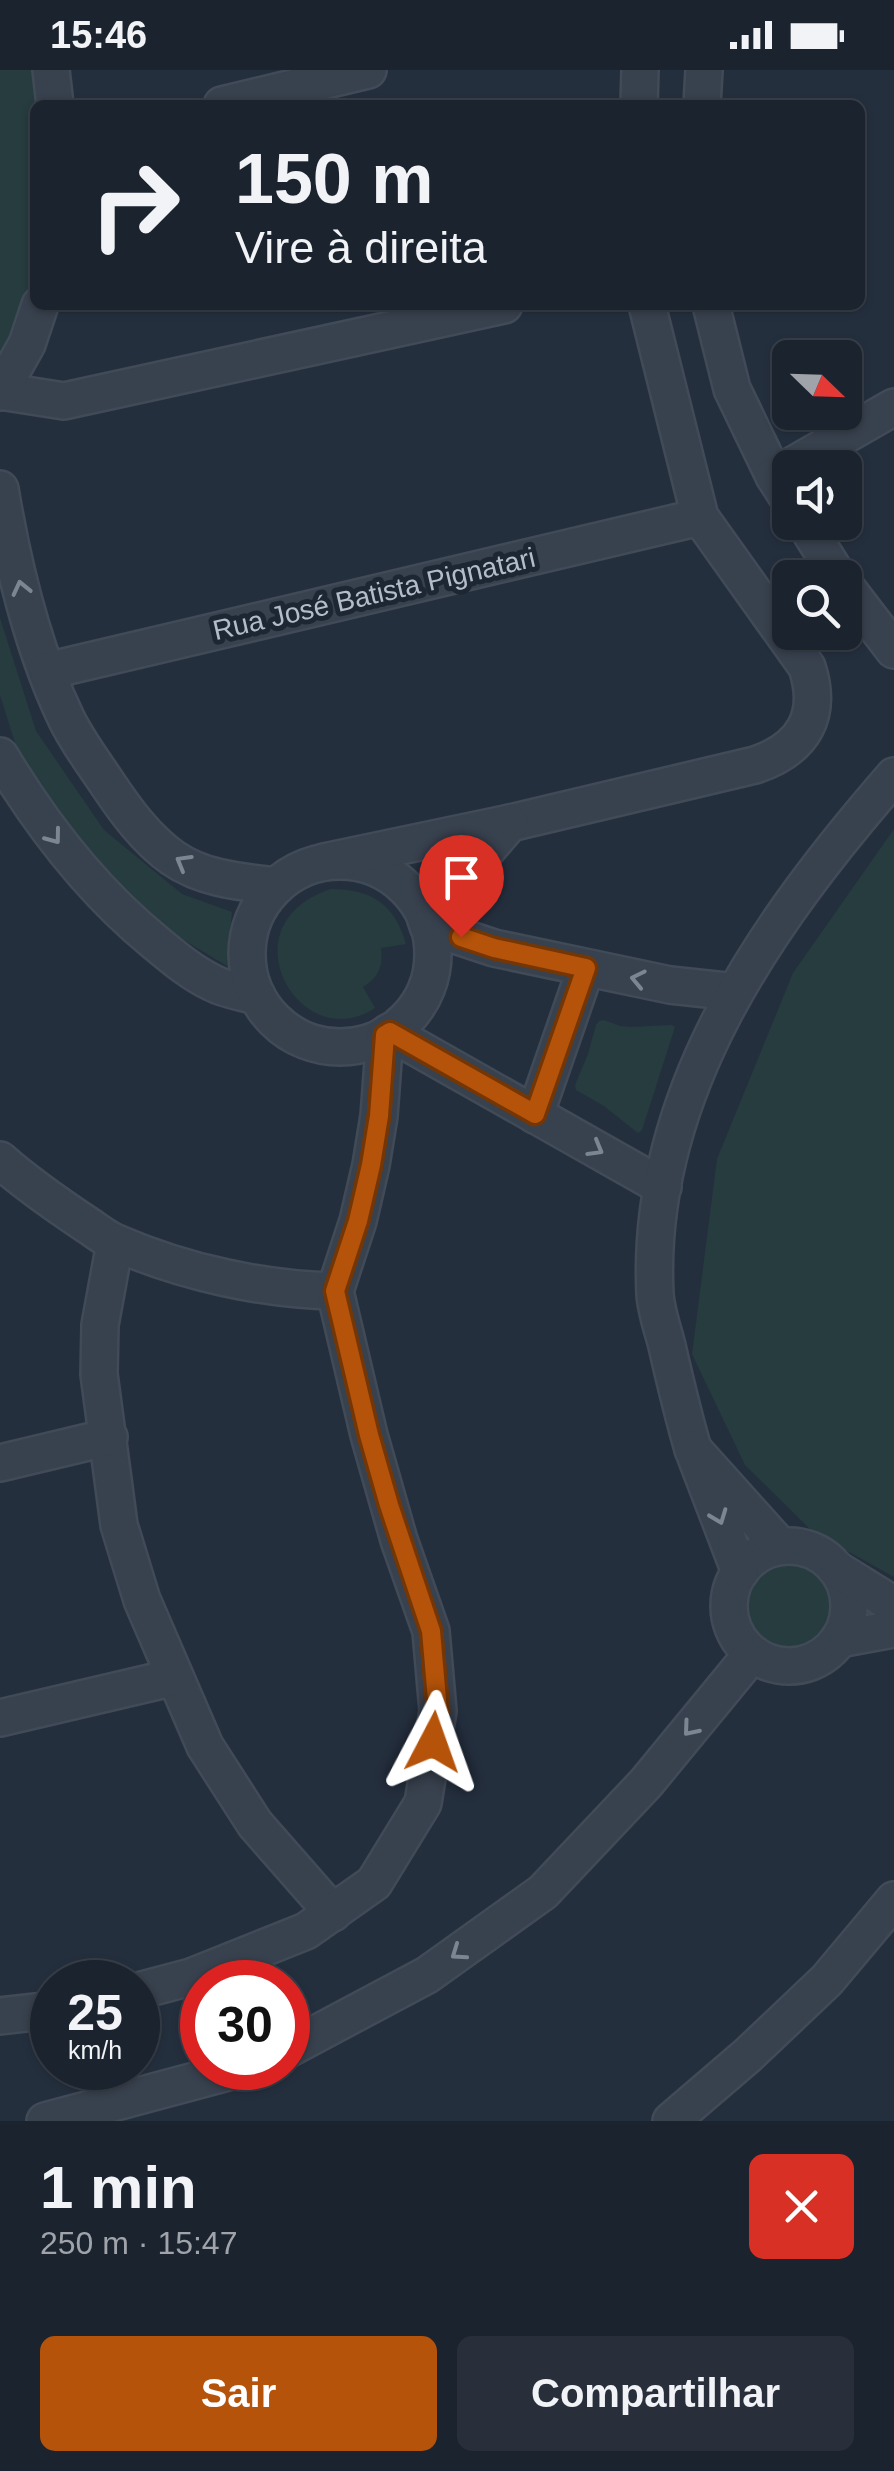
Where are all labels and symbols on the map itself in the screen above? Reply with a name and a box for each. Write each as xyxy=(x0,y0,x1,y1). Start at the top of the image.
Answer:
north arrow xyxy=(772,340,862,430)
street label: Rua José Batista Pignatari xyxy=(210,542,538,646)
one-way arrow xyxy=(12,580,33,597)
one-way arrow xyxy=(42,826,60,844)
pin xyxy=(419,835,504,938)
one-way arrow xyxy=(176,854,194,874)
one-way arrow xyxy=(630,969,647,990)
one-way arrow xyxy=(585,1137,603,1156)
one-way arrow xyxy=(707,1507,728,1524)
position arrow xyxy=(381,1690,485,1794)
one-way arrow xyxy=(684,1718,702,1736)
one-way arrow xyxy=(450,1941,469,1960)
speed limit sign: 30 xyxy=(180,1960,310,2090)

